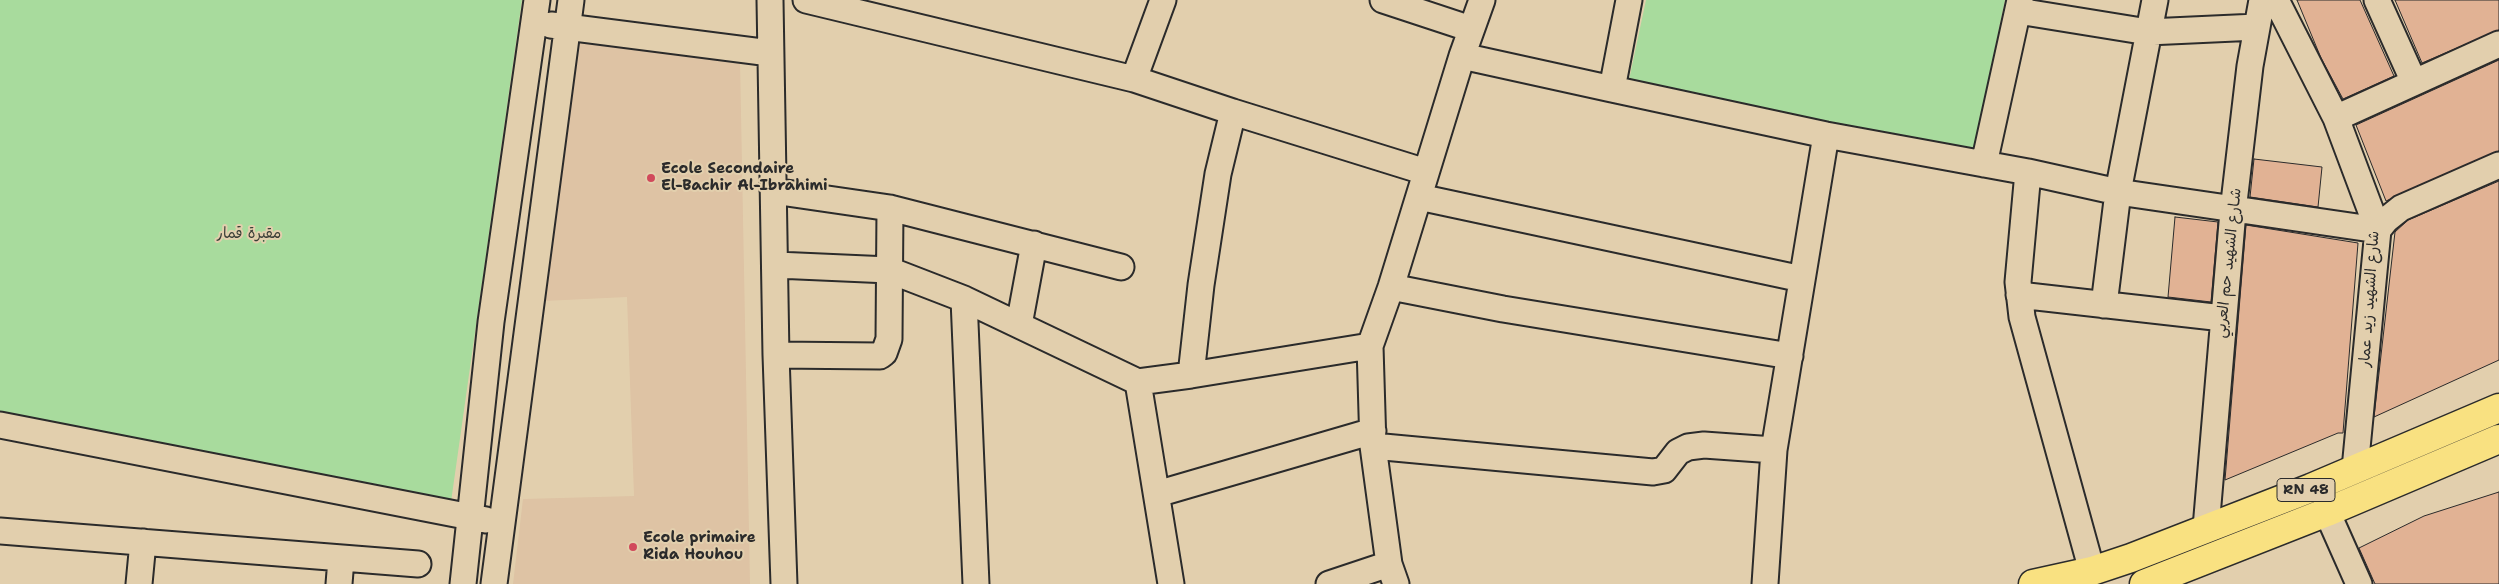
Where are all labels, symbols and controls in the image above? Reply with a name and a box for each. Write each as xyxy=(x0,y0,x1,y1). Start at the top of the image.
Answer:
place label: Ecole Secondaire El-Bachir Al-Ibrahimi xyxy=(661,160,828,195)
marker: Ecole Secondaire El-Bachir Al-Ibrahimi xyxy=(645,172,657,184)
street label: شـارع الشهيد حم العربي xyxy=(2212,187,2246,339)
park label: مقبرة قمار xyxy=(217,225,281,243)
street label: شارع الشهيد زيد عمار xyxy=(2356,230,2384,368)
road number: RN 48 xyxy=(2277,478,2335,502)
place label: Ecole primaire Rida Houhou xyxy=(643,529,756,564)
marker: Ecole primaire Rida Houhou xyxy=(627,541,639,553)

